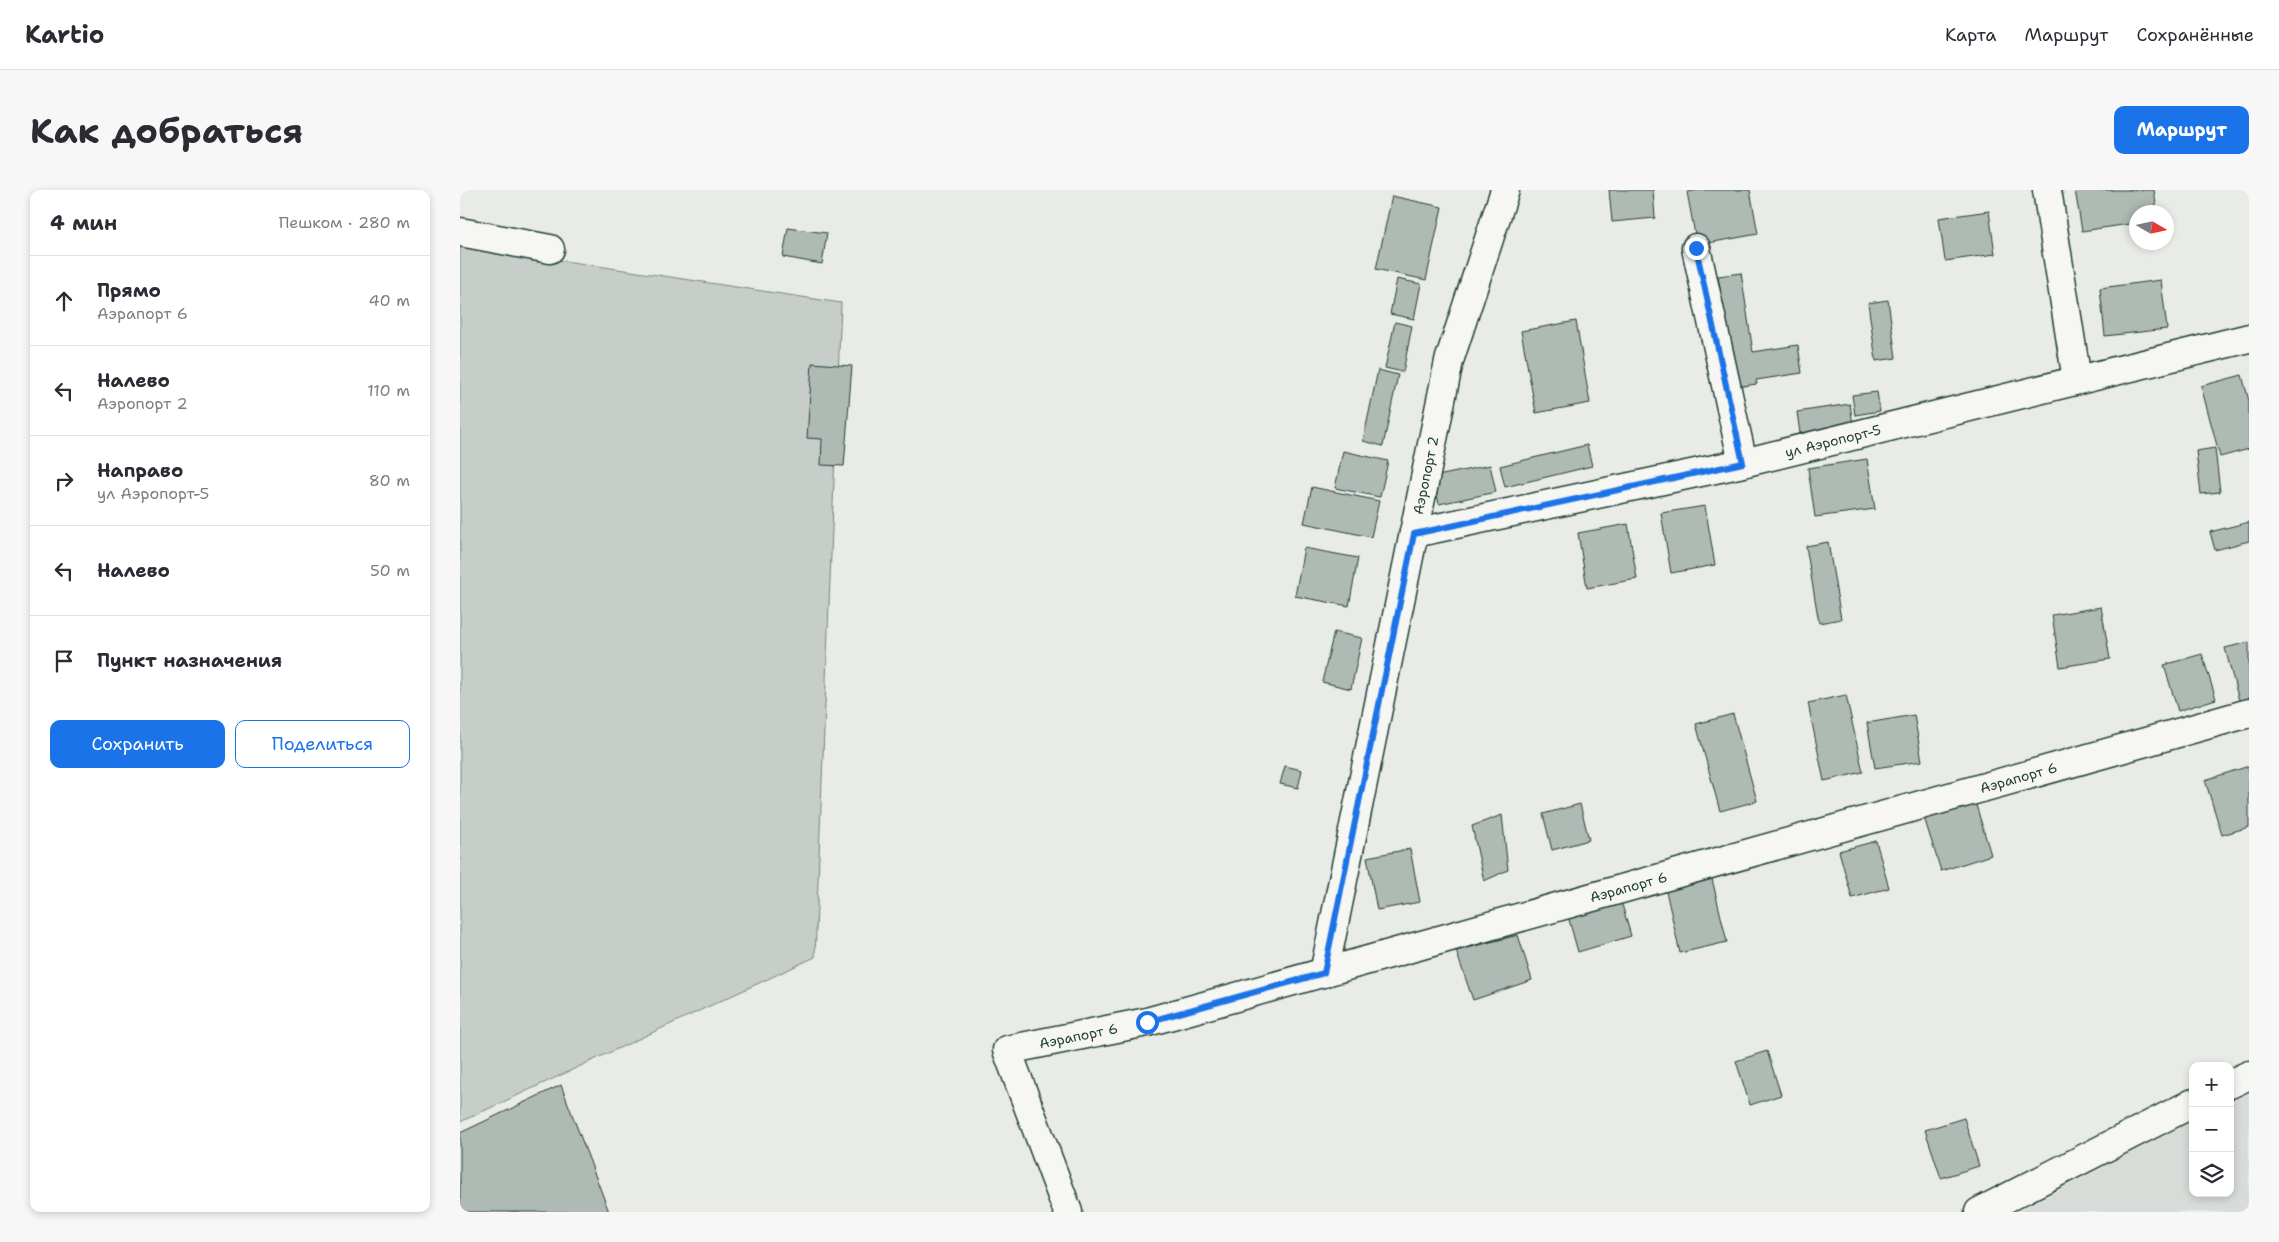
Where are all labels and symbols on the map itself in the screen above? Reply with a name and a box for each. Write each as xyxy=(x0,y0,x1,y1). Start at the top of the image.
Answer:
north arrow xyxy=(2129,205,2174,250)
route end xyxy=(1685,237,1708,260)
street label: ул Аэропорт-5 xyxy=(1783,420,1883,461)
street label: Аэропорт 2 xyxy=(1409,435,1442,516)
street label: Аэрапорт 6 xyxy=(1978,758,2059,797)
street label: Аэрапорт 6 xyxy=(1588,868,1669,906)
route start xyxy=(1136,1011,1159,1034)
street label: Аэрапорт 6 xyxy=(1038,1019,1119,1052)

